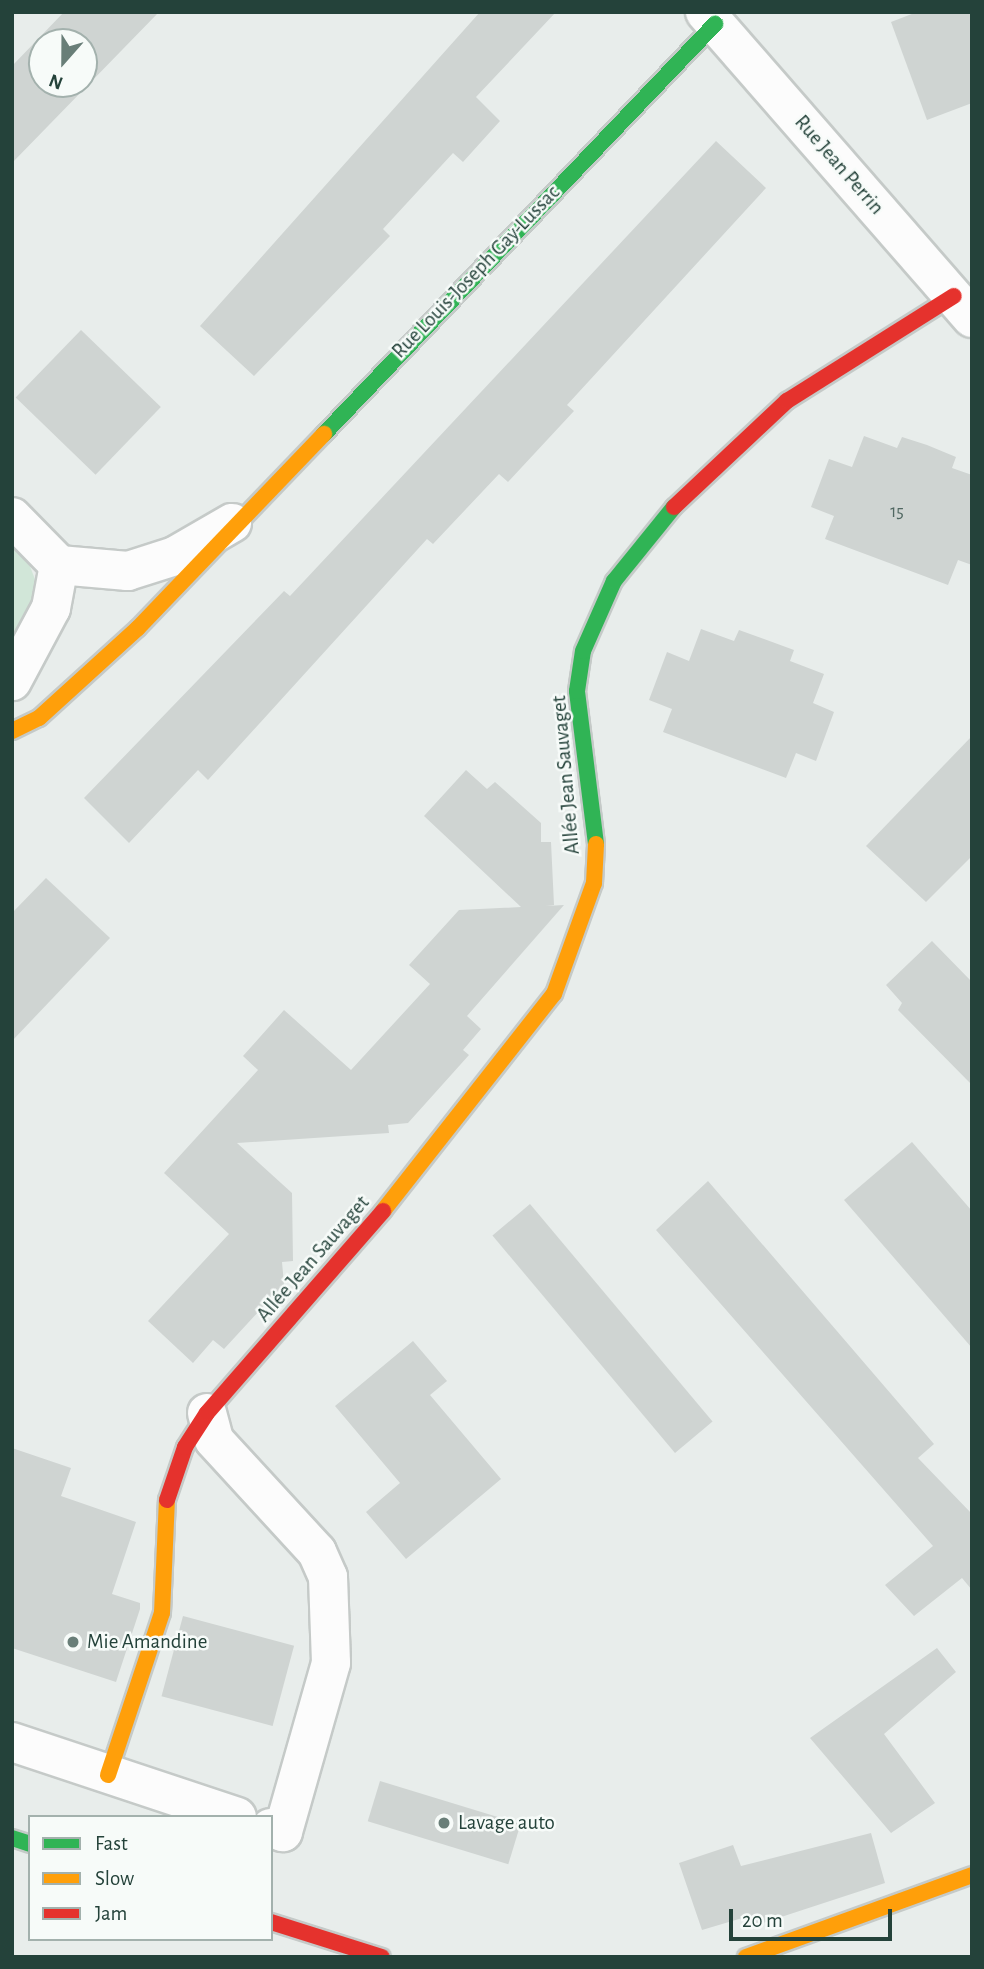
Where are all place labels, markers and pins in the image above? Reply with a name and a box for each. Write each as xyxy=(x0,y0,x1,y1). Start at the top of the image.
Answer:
place label: Mie Amandine xyxy=(87,1629,207,1655)
marker: Mie Amandine xyxy=(65,1634,81,1650)
place label: Lavage auto xyxy=(458,1810,555,1836)
marker: Lavage auto xyxy=(436,1815,452,1831)

